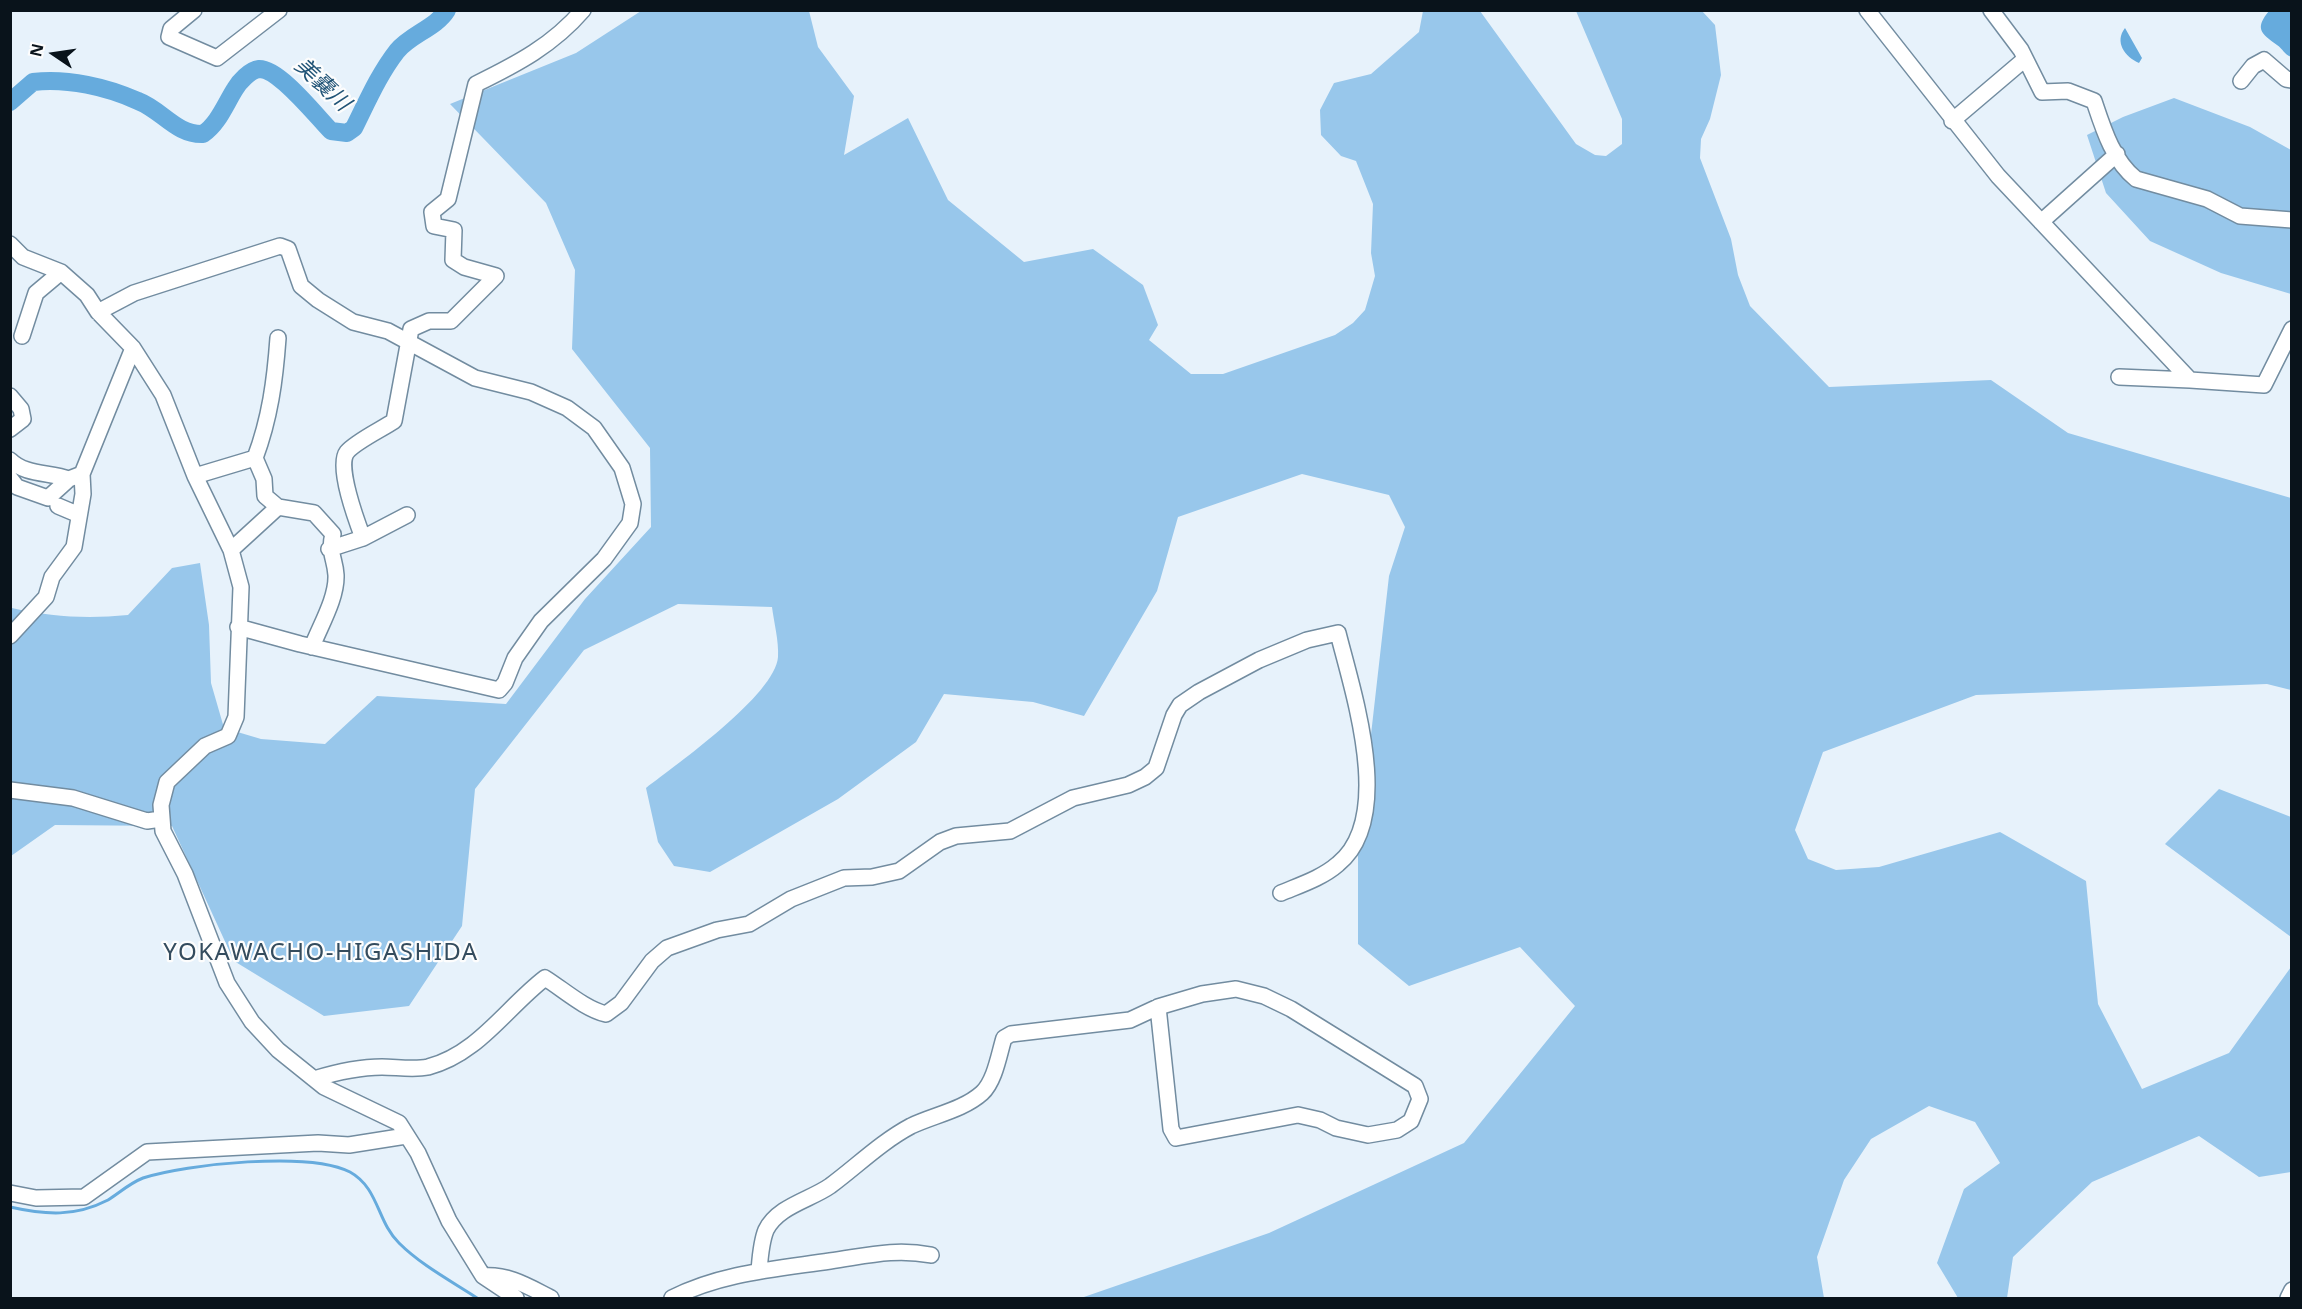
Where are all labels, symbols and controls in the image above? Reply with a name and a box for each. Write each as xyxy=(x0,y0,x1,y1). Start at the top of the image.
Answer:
north arrow xyxy=(24,24,84,84)
text: N xyxy=(24,41,49,59)
water label: 美嚢川 xyxy=(289,53,355,117)
district label: YOKAWACHO-HIGASHIDA xyxy=(163,939,479,967)

